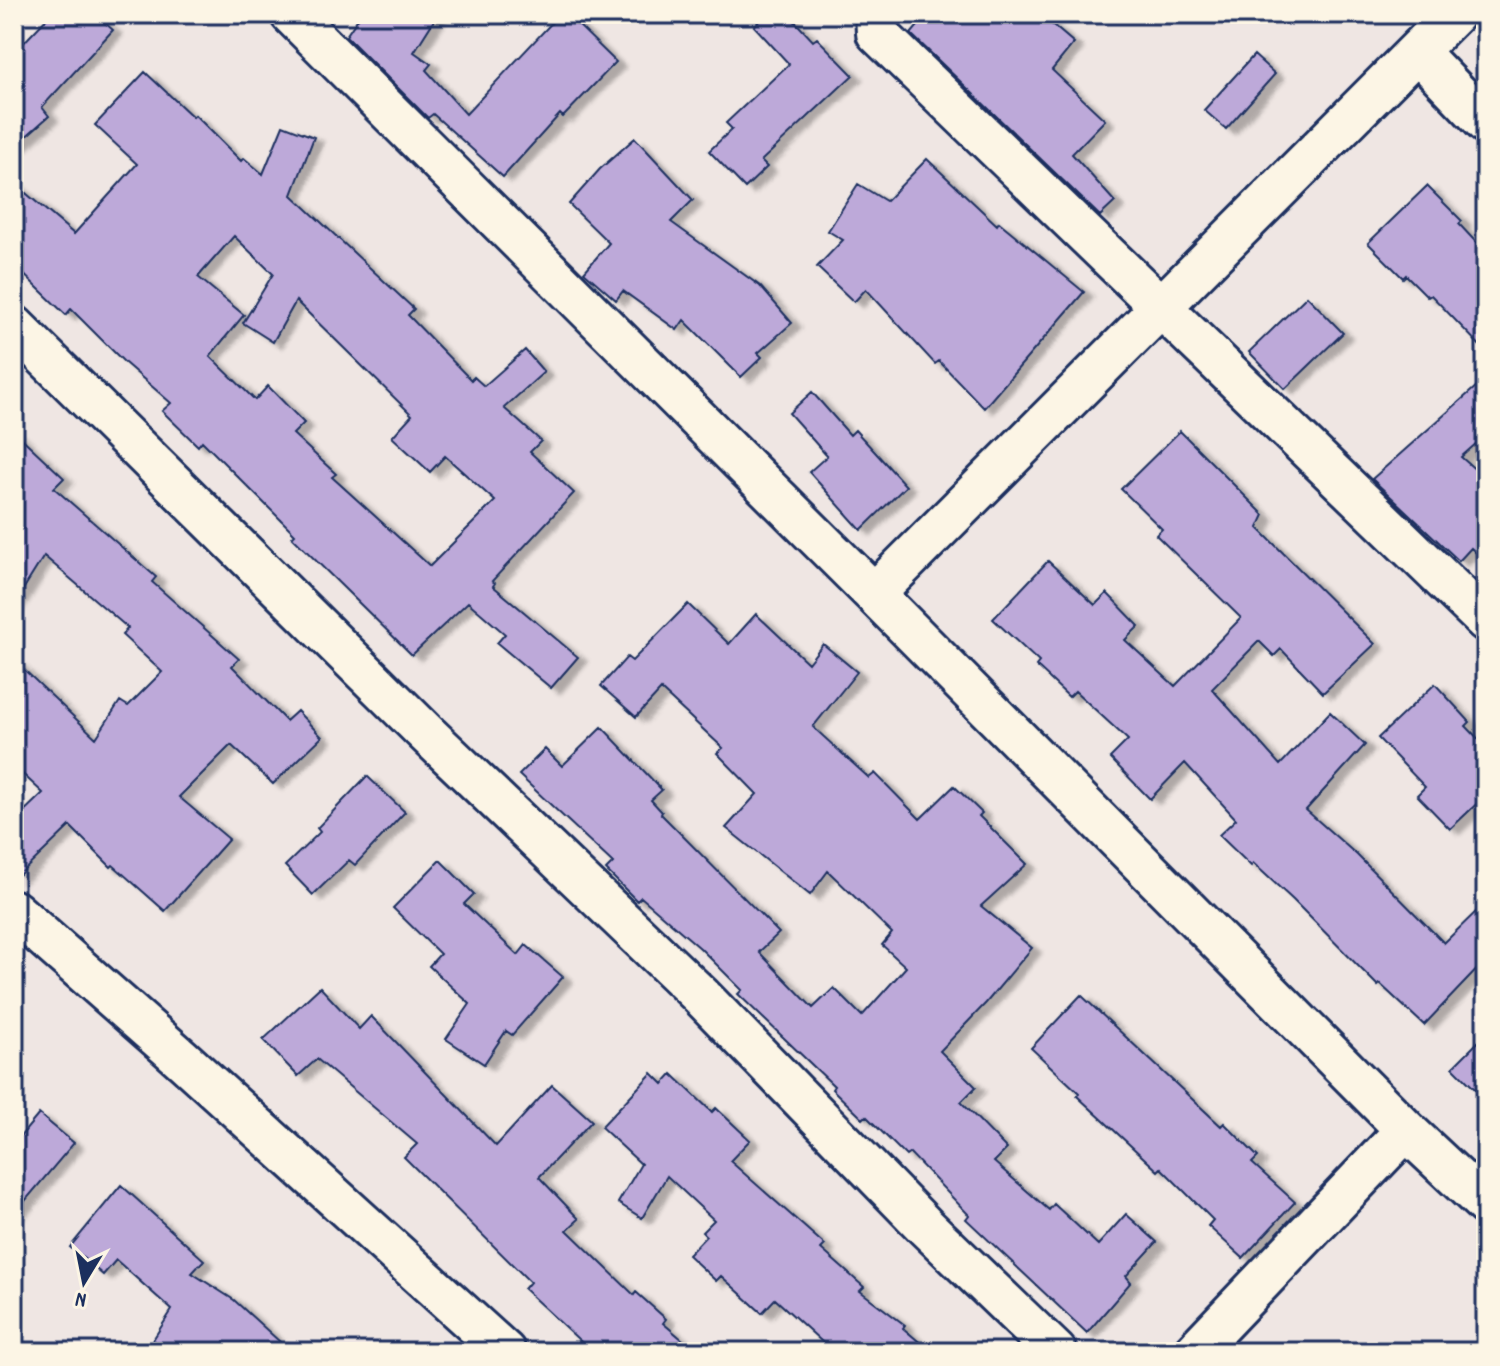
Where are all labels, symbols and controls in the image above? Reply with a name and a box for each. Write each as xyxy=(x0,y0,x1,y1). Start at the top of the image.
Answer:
north arrow xyxy=(44,1242,124,1322)
text: N xyxy=(73,1282,89,1314)

